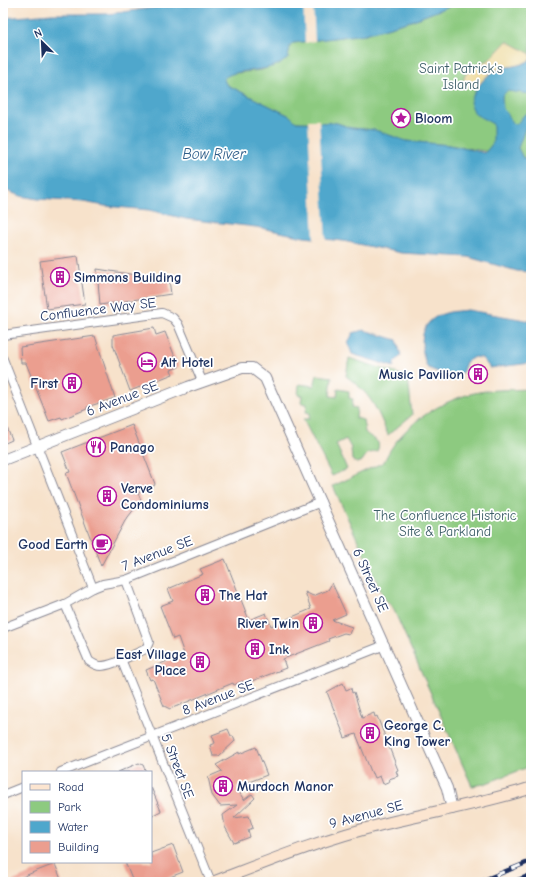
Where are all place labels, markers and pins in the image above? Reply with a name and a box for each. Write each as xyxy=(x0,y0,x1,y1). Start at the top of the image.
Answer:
place icon: Bloom xyxy=(390,107,412,129)
place label: Bloom xyxy=(415,110,452,127)
building icon: Simmons Building xyxy=(49,266,71,288)
place label: Simmons Building xyxy=(74,269,182,286)
hotel icon: Alt Hotel xyxy=(136,351,158,373)
place label: Alt Hotel xyxy=(161,354,213,371)
building icon: Music Pavilion xyxy=(467,363,489,385)
place label: Music Pavilion xyxy=(379,366,464,383)
building icon: First xyxy=(61,372,83,394)
place label: First xyxy=(30,375,58,392)
restaurant icon: Panago xyxy=(85,436,107,458)
place label: Panago xyxy=(110,439,154,456)
place label: Verve Condominiums xyxy=(121,480,209,513)
building icon: Verve Condominiums xyxy=(96,485,118,507)
cafe icon: Good Earth xyxy=(91,533,113,555)
place label: Good Earth xyxy=(18,536,88,553)
building icon: The Hat xyxy=(194,584,216,606)
place label: The Hat xyxy=(219,587,268,604)
building icon: River Twin xyxy=(302,612,324,634)
place label: River Twin xyxy=(237,615,299,632)
building icon: Ink xyxy=(244,638,266,660)
place label: Ink xyxy=(269,641,289,658)
place label: East Village Place xyxy=(116,646,186,679)
building icon: East Village Place xyxy=(189,651,211,673)
place label: George C. King Tower xyxy=(384,717,451,750)
building icon: George C. King Tower xyxy=(359,722,381,744)
building icon: Murdoch Manor xyxy=(212,775,234,797)
place label: Murdoch Manor xyxy=(237,778,333,795)

